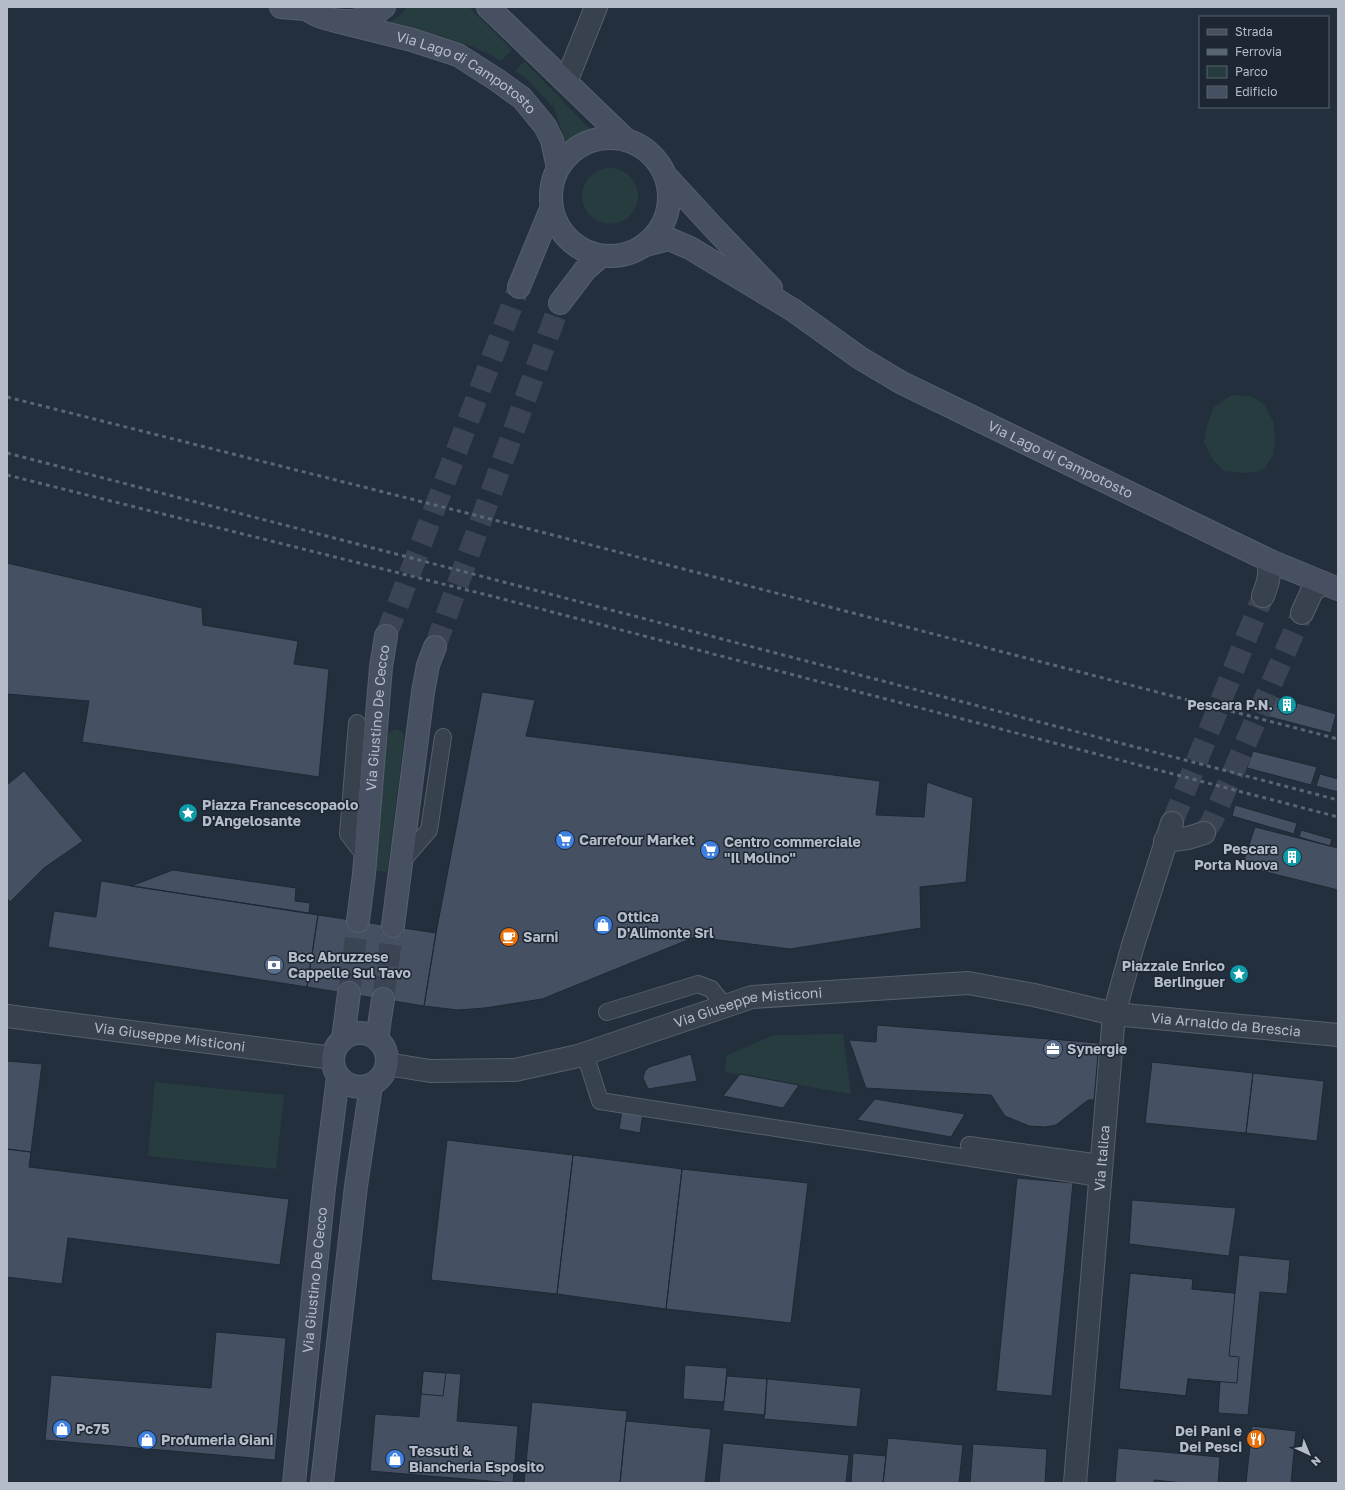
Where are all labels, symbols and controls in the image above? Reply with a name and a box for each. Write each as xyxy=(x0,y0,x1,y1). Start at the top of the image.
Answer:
legend xyxy=(1199,16,1329,108)
text: Strada xyxy=(1235,24,1273,39)
street label: Via Lago di Campotosto xyxy=(395,27,540,117)
text: Ferrovia xyxy=(1235,44,1282,59)
text: Parco xyxy=(1235,64,1268,79)
text: Edificio xyxy=(1235,84,1277,99)
street label: Via Lago di Campotosto xyxy=(985,417,1136,501)
street label: Via Giustino De Cecco xyxy=(362,644,392,792)
building icon: Pescara P.N. xyxy=(1276,694,1298,716)
place label: Pescara P.N. xyxy=(1187,696,1273,713)
place label: Piazza Francescopaolo D'Angelosante xyxy=(202,796,358,829)
place icon: Piazza Francescopaolo D'Angelosante xyxy=(177,802,199,824)
supermarket icon: Carrefour Market xyxy=(554,829,576,851)
place label: Carrefour Market xyxy=(579,831,695,848)
place label: Centro commerciale "Il Molino" xyxy=(724,833,861,866)
supermarket icon: Centro commerciale "Il Molino" xyxy=(699,839,721,861)
place label: Pescara Porta Nuova xyxy=(1194,840,1278,873)
building icon: Pescara Porta Nuova xyxy=(1281,846,1303,868)
place label: Ottica D'Alimonte Srl xyxy=(617,908,714,941)
shop icon: Ottica D'Alimonte Srl xyxy=(592,914,614,936)
cafe icon: Sarni xyxy=(498,926,520,948)
place label: Sarni xyxy=(523,928,558,945)
place label: Bcc Abruzzese Cappelle Sul Tavo xyxy=(288,948,411,981)
bank icon: Bcc Abruzzese Cappelle Sul Tavo xyxy=(263,954,285,976)
place label: Piazzale Enrico Berlinguer xyxy=(1122,957,1226,990)
place icon: Piazzale Enrico Berlinguer xyxy=(1228,963,1250,985)
street label: Via Giuseppe Misticoni xyxy=(672,983,823,1031)
street label: Via Arnaldo da Brescia xyxy=(1150,1009,1302,1039)
street label: Via Giuseppe Misticoni xyxy=(93,1018,246,1055)
office icon: Synergie xyxy=(1042,1038,1064,1060)
place label: Synergie xyxy=(1067,1040,1127,1057)
street label: Via Italica xyxy=(1090,1124,1113,1192)
street label: Via Giustino De Cecco xyxy=(298,1206,330,1354)
shop icon: Pc75 xyxy=(51,1418,73,1440)
place label: Pc75 xyxy=(76,1420,110,1437)
place label: Dei Pani e Dei Pesci xyxy=(1175,1422,1242,1455)
restaurant icon: Dei Pani e Dei Pesci xyxy=(1245,1428,1267,1450)
shop icon: Profumeria Giani xyxy=(136,1429,158,1451)
place label: Profumeria Giani xyxy=(161,1431,274,1448)
north arrow xyxy=(1289,1434,1329,1474)
place label: Tessuti & Biancheria Esposito xyxy=(409,1442,544,1475)
shop icon: Tessuti & Biancheria Esposito xyxy=(384,1448,406,1470)
text: N xyxy=(1309,1454,1324,1469)

